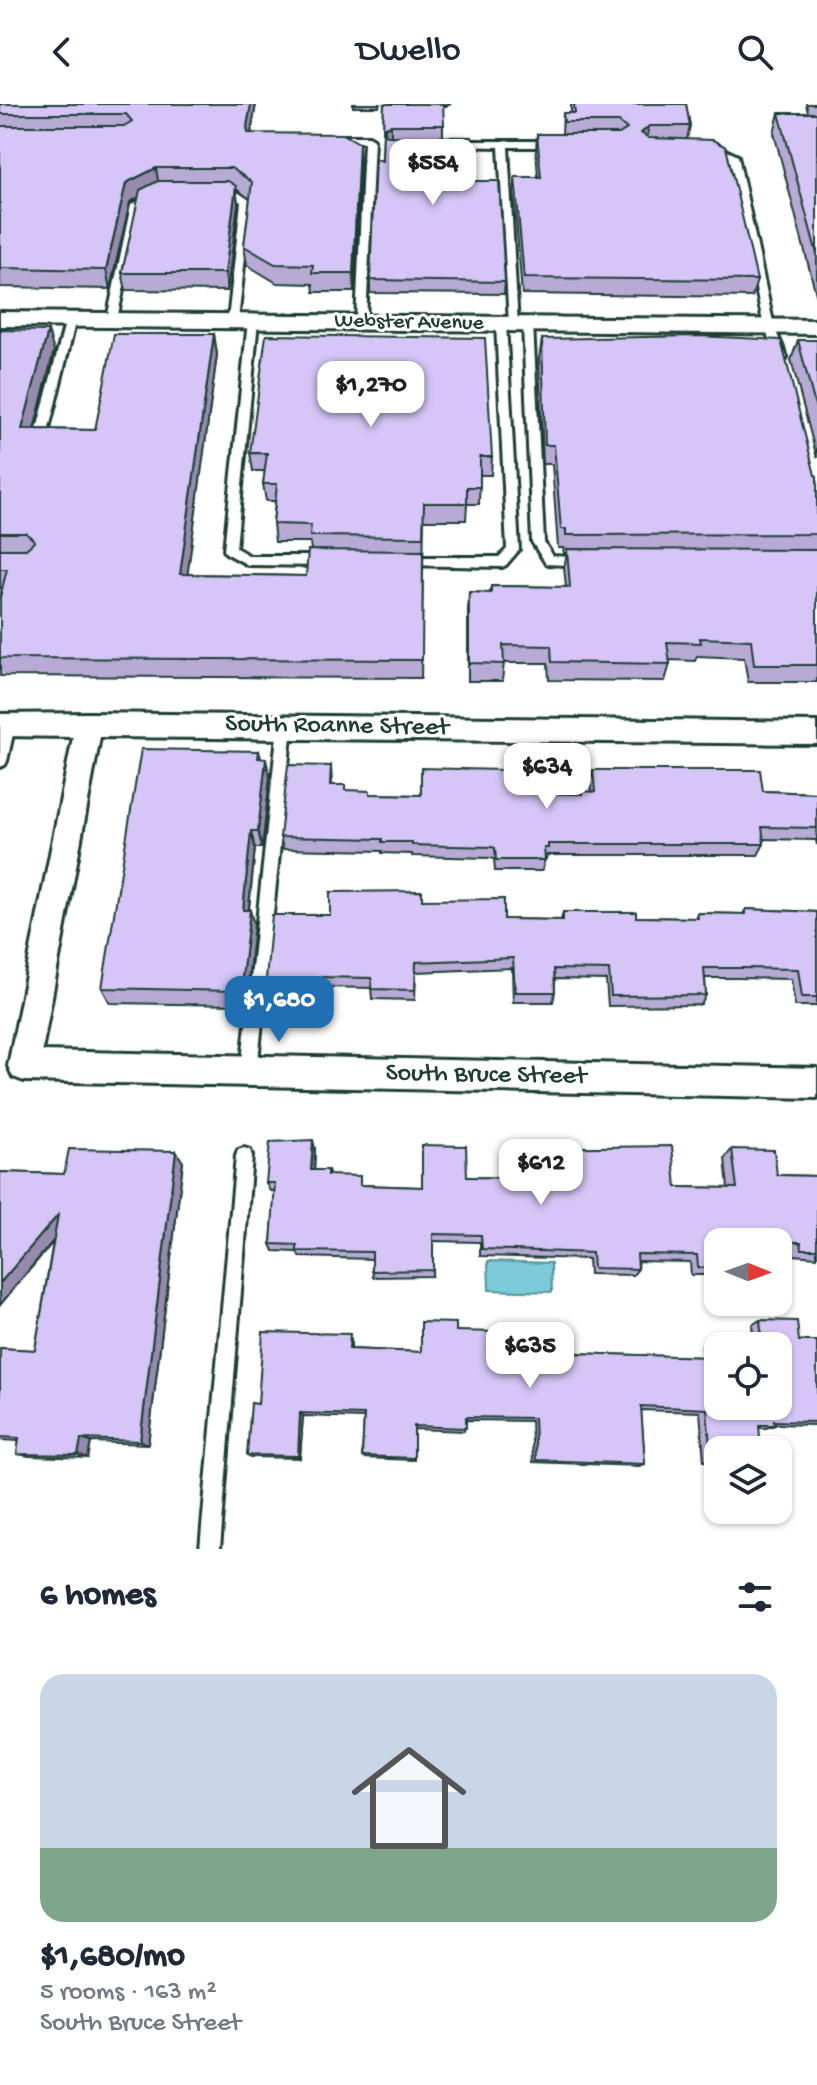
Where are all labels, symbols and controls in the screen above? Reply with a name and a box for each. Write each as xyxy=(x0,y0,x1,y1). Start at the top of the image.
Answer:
icon: back xyxy=(40,30,84,74)
icon: search xyxy=(733,30,777,74)
text: Dwello xyxy=(356,31,461,74)
pin: $554 xyxy=(386,139,480,207)
text: $554 xyxy=(407,149,459,180)
street label: Webster Avenue xyxy=(334,309,484,337)
pin: $1,270 xyxy=(306,361,436,429)
text: $1,270 xyxy=(335,371,407,402)
street label: South Roanne Street xyxy=(225,710,451,744)
pin: $634 xyxy=(500,743,594,811)
text: $634 xyxy=(522,753,572,784)
pin: $1,680 xyxy=(214,976,344,1044)
text: $1,680 xyxy=(243,986,315,1017)
street label: South Bruce Street xyxy=(385,1059,589,1093)
pin: $612 xyxy=(494,1139,588,1207)
text: $612 xyxy=(517,1149,565,1180)
north arrow xyxy=(704,1228,792,1316)
map controls xyxy=(704,1228,792,1524)
pin: $635 xyxy=(483,1322,577,1390)
text: $635 xyxy=(504,1332,556,1363)
button: locate xyxy=(704,1332,792,1420)
button: layers xyxy=(704,1436,792,1524)
icon: filters xyxy=(733,1575,777,1619)
text: 6 homes xyxy=(40,1577,155,1617)
icon: home xyxy=(337,1726,481,1870)
text: $1,680/mo xyxy=(40,1938,185,1978)
text: 5 rooms · 163 m² xyxy=(40,1978,217,2009)
text: South Bruce Street xyxy=(40,2009,241,2040)

